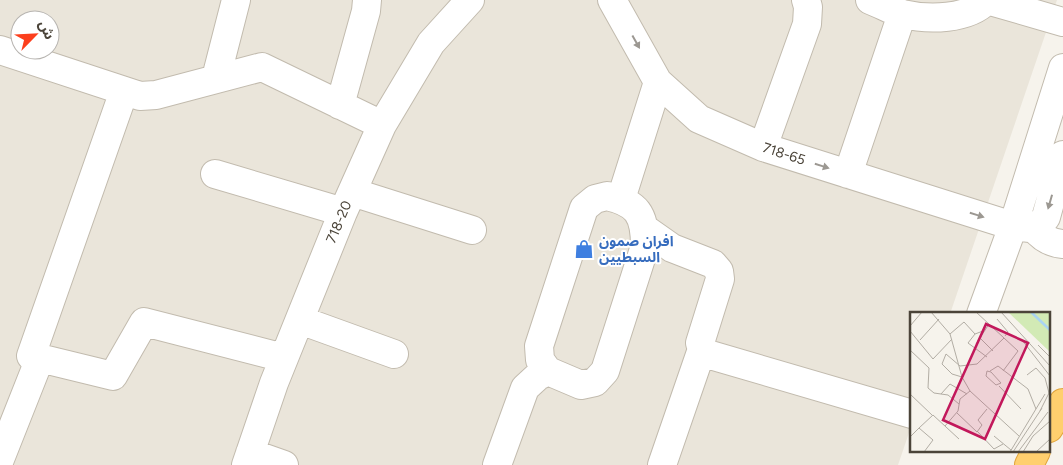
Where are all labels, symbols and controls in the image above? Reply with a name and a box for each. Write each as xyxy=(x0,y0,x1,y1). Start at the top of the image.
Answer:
north arrow xyxy=(10,10,60,60)
text: ش xyxy=(35,18,58,42)
one-way arrow xyxy=(632,35,640,50)
street label: 718-65 xyxy=(761,139,807,169)
one-way arrow xyxy=(815,163,830,171)
one-way arrow xyxy=(1045,195,1053,210)
street label: 718-20 xyxy=(322,198,356,246)
one-way arrow xyxy=(970,212,985,219)
place label: افران صمون السبطيين xyxy=(599,233,674,266)
shop icon: افران صمون السبطيين xyxy=(573,238,595,260)
inset map xyxy=(910,312,1050,452)

